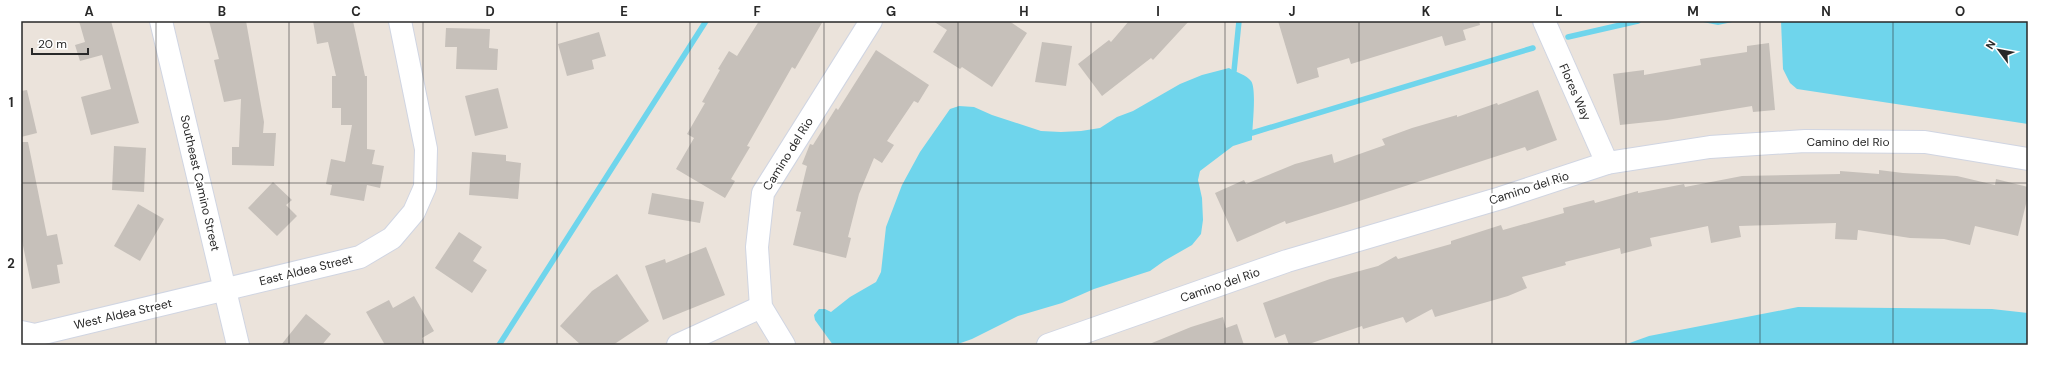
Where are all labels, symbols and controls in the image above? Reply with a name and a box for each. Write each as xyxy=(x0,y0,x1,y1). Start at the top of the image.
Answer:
text: A xyxy=(84,3,94,20)
text: B xyxy=(218,3,226,20)
text: C xyxy=(351,3,361,20)
text: D xyxy=(485,3,495,20)
text: E xyxy=(620,3,628,20)
text: F xyxy=(753,3,761,20)
text: G xyxy=(886,3,896,20)
text: H xyxy=(1019,3,1029,20)
text: I xyxy=(1156,3,1160,20)
text: J xyxy=(1288,3,1296,20)
text: K xyxy=(1422,3,1431,20)
text: L xyxy=(1555,3,1563,20)
text: M xyxy=(1687,3,1699,20)
text: N xyxy=(1821,3,1831,20)
text: O xyxy=(1955,3,1965,20)
scale bar xyxy=(32,30,88,56)
north arrow xyxy=(1979,30,2019,70)
text: 20 m xyxy=(38,36,67,52)
text: N xyxy=(1982,38,1999,52)
street label: Flores Way xyxy=(1555,61,1595,123)
text: 1 xyxy=(9,94,13,111)
street label: Southeast Camino Street xyxy=(177,113,224,253)
street label: Camino del Rio xyxy=(759,114,817,194)
street label: Camino del Rio xyxy=(1806,134,1890,150)
street label: Camino del Rio xyxy=(1487,168,1571,208)
street label: East Aldea Street xyxy=(258,251,355,289)
text: 2 xyxy=(7,255,15,272)
street label: Camino del Rio xyxy=(1178,264,1262,306)
street label: West Aldea Street xyxy=(72,295,174,333)

